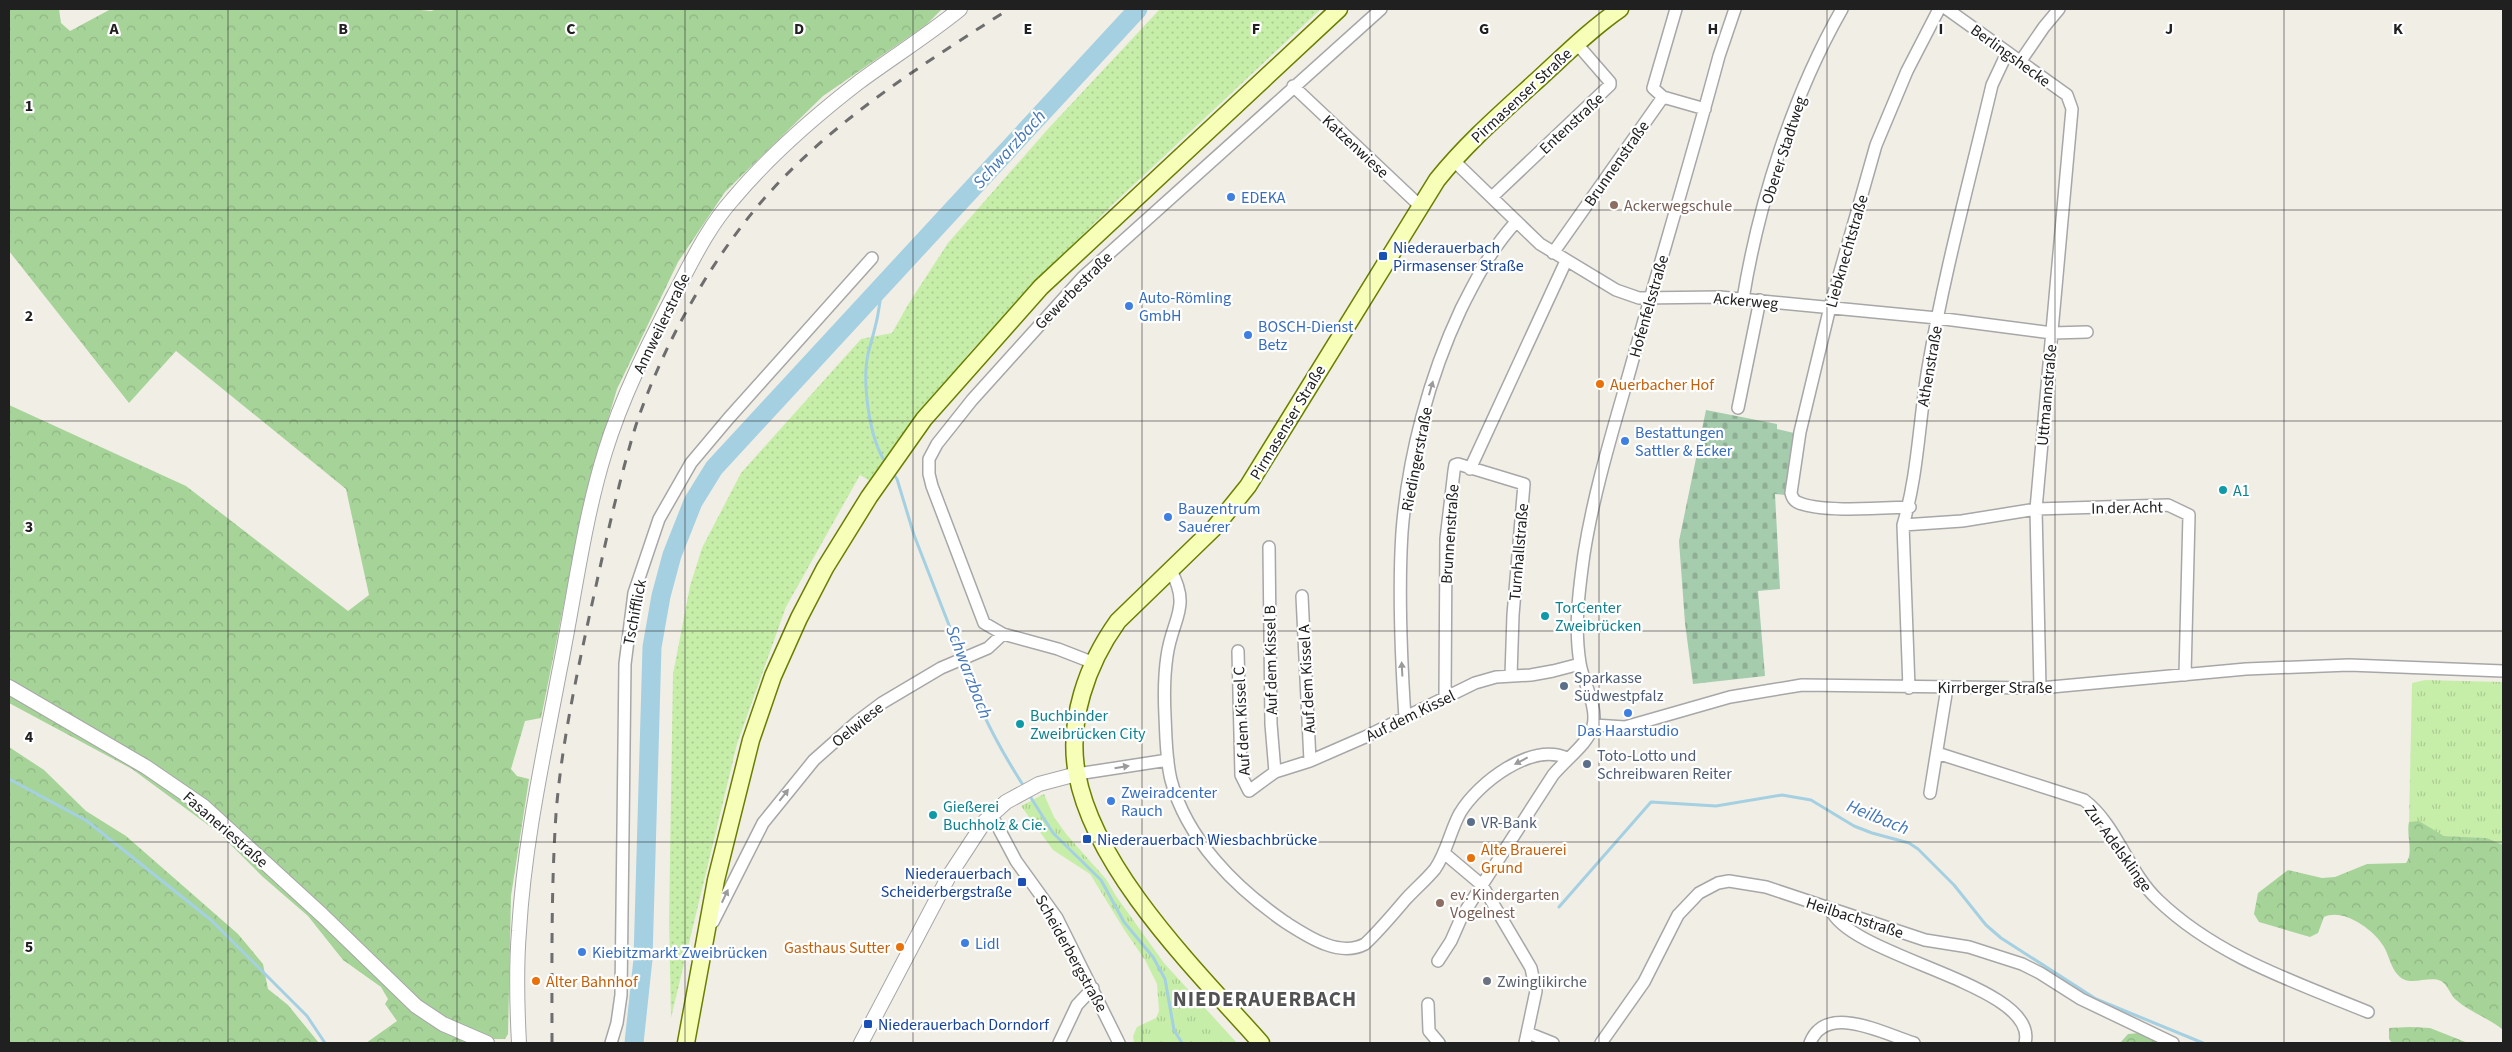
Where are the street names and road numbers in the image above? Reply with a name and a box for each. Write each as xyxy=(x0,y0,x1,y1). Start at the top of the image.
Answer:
street label: Berlingshecke xyxy=(1966,19,2055,92)
street label: Pirmasenser Straße xyxy=(1466,43,1577,148)
street label: Entenstraße xyxy=(1534,88,1609,159)
street label: Oberer Stadtweg xyxy=(1756,93,1812,207)
street label: Katzenwiese xyxy=(1317,110,1394,183)
street label: Brunnenstraße xyxy=(1579,116,1655,211)
street label: Liebknechtstraße xyxy=(1820,192,1874,310)
street label: Gewerbestraße xyxy=(1030,247,1118,334)
street label: Hofenfelsstraße xyxy=(1624,252,1674,360)
street label: Annweilerstraße xyxy=(628,269,696,377)
street label: Ackerweg xyxy=(1713,287,1779,315)
street label: Athenstraße xyxy=(1912,324,1948,408)
street label: Uttmannstraße xyxy=(2032,343,2062,447)
street label: Pirmasenser Straße xyxy=(1245,361,1331,484)
street label: Riedingerstraße xyxy=(1396,405,1438,513)
street label: Brunnenstraße xyxy=(1436,483,1464,585)
street label: In der Acht xyxy=(2091,496,2164,520)
street label: Turnhallstraße xyxy=(1504,502,1534,602)
street label: Tschifflick xyxy=(618,577,652,647)
street label: Auf dem Kissel B xyxy=(1259,605,1283,715)
street label: Auf dem Kissel A xyxy=(1293,624,1321,734)
street label: Auf dem Kissel C xyxy=(1228,666,1256,776)
street label: Kirrberger Straße xyxy=(1938,677,2053,699)
street label: Auf dem Kissel xyxy=(1362,685,1459,747)
street label: Oelwiese xyxy=(827,697,888,752)
street label: Fasaneriestraße xyxy=(178,787,273,873)
street label: Zur Adelsklinge xyxy=(2079,801,2157,897)
street label: Scheiderbergstraße xyxy=(1030,891,1113,1016)
street label: Heilbachstraße xyxy=(1803,892,1906,944)

